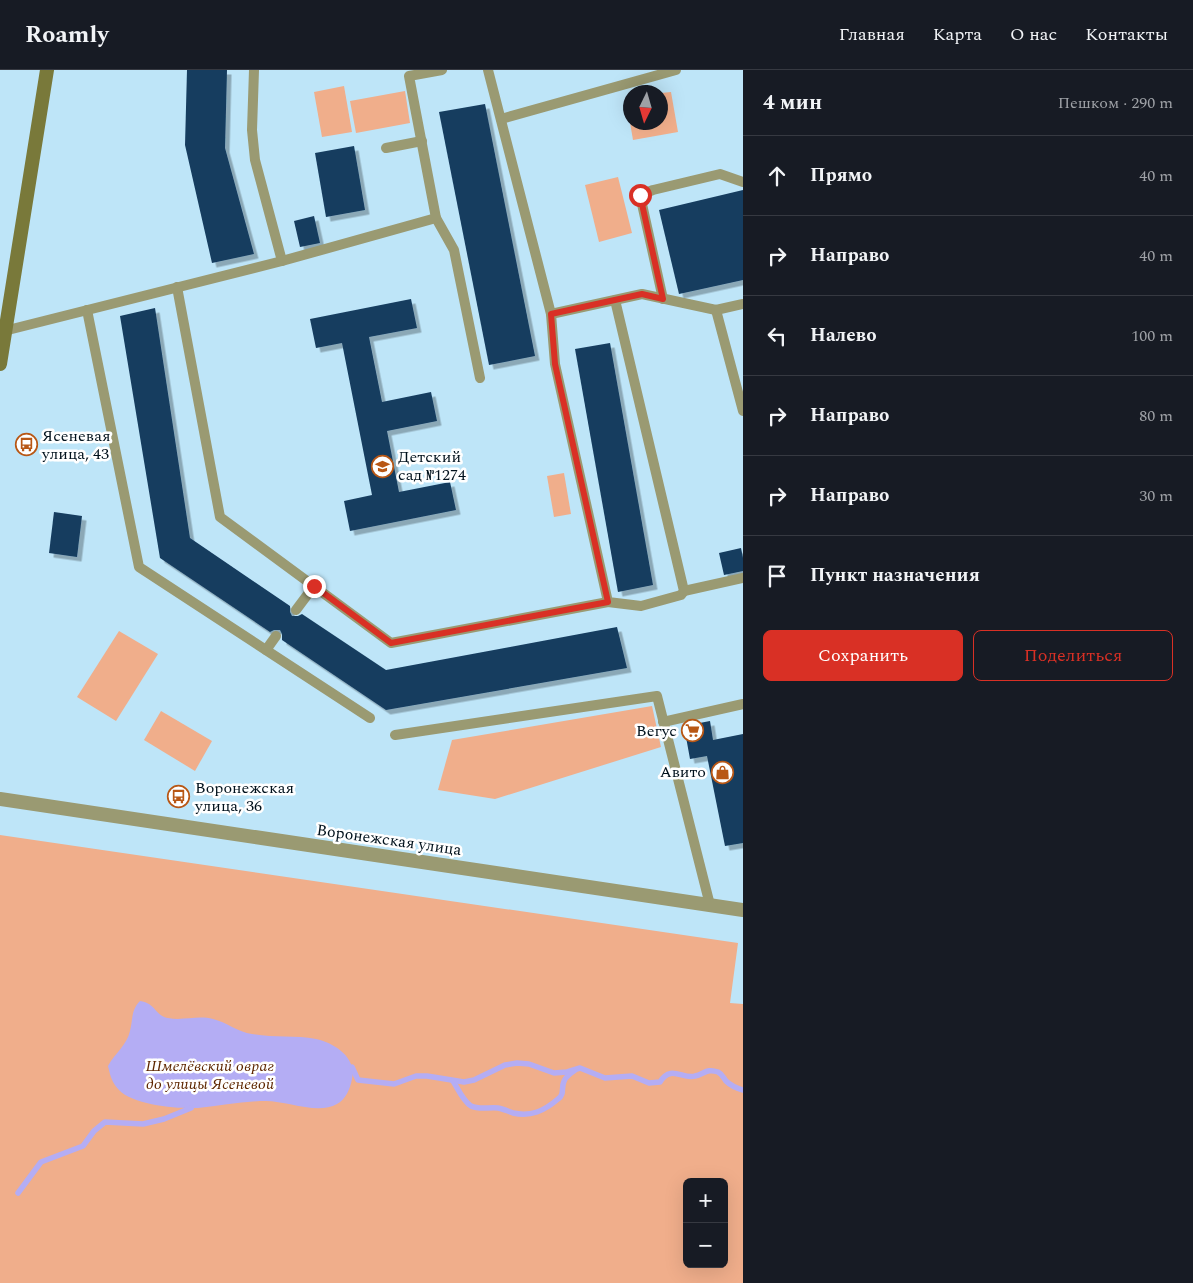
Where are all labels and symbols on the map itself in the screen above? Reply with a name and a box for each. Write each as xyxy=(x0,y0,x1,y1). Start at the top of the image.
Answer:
north arrow xyxy=(623,85,668,130)
route start xyxy=(629,184,652,207)
place label: Ясеневая улица, 43 xyxy=(41,424,111,466)
bus stop icon: Ясеневая улица, 43 xyxy=(14,433,38,457)
place label: Детский сад №1274 xyxy=(398,445,466,487)
school or university icon: Детский сад №1274 xyxy=(370,454,394,478)
route end xyxy=(303,575,326,598)
place label: Вегус xyxy=(636,719,677,743)
supermarket icon: Вегус xyxy=(681,719,705,743)
place label: Авито xyxy=(660,760,706,784)
shop icon: Авито xyxy=(710,760,734,784)
place label: Воронежская улица, 36 xyxy=(194,776,294,818)
bus stop icon: Воронежская улица, 36 xyxy=(167,785,191,809)
street label: Воронежская улица xyxy=(315,818,463,862)
park label: Шмелёвский овраг до улицы Ясеневой xyxy=(146,1054,275,1096)

